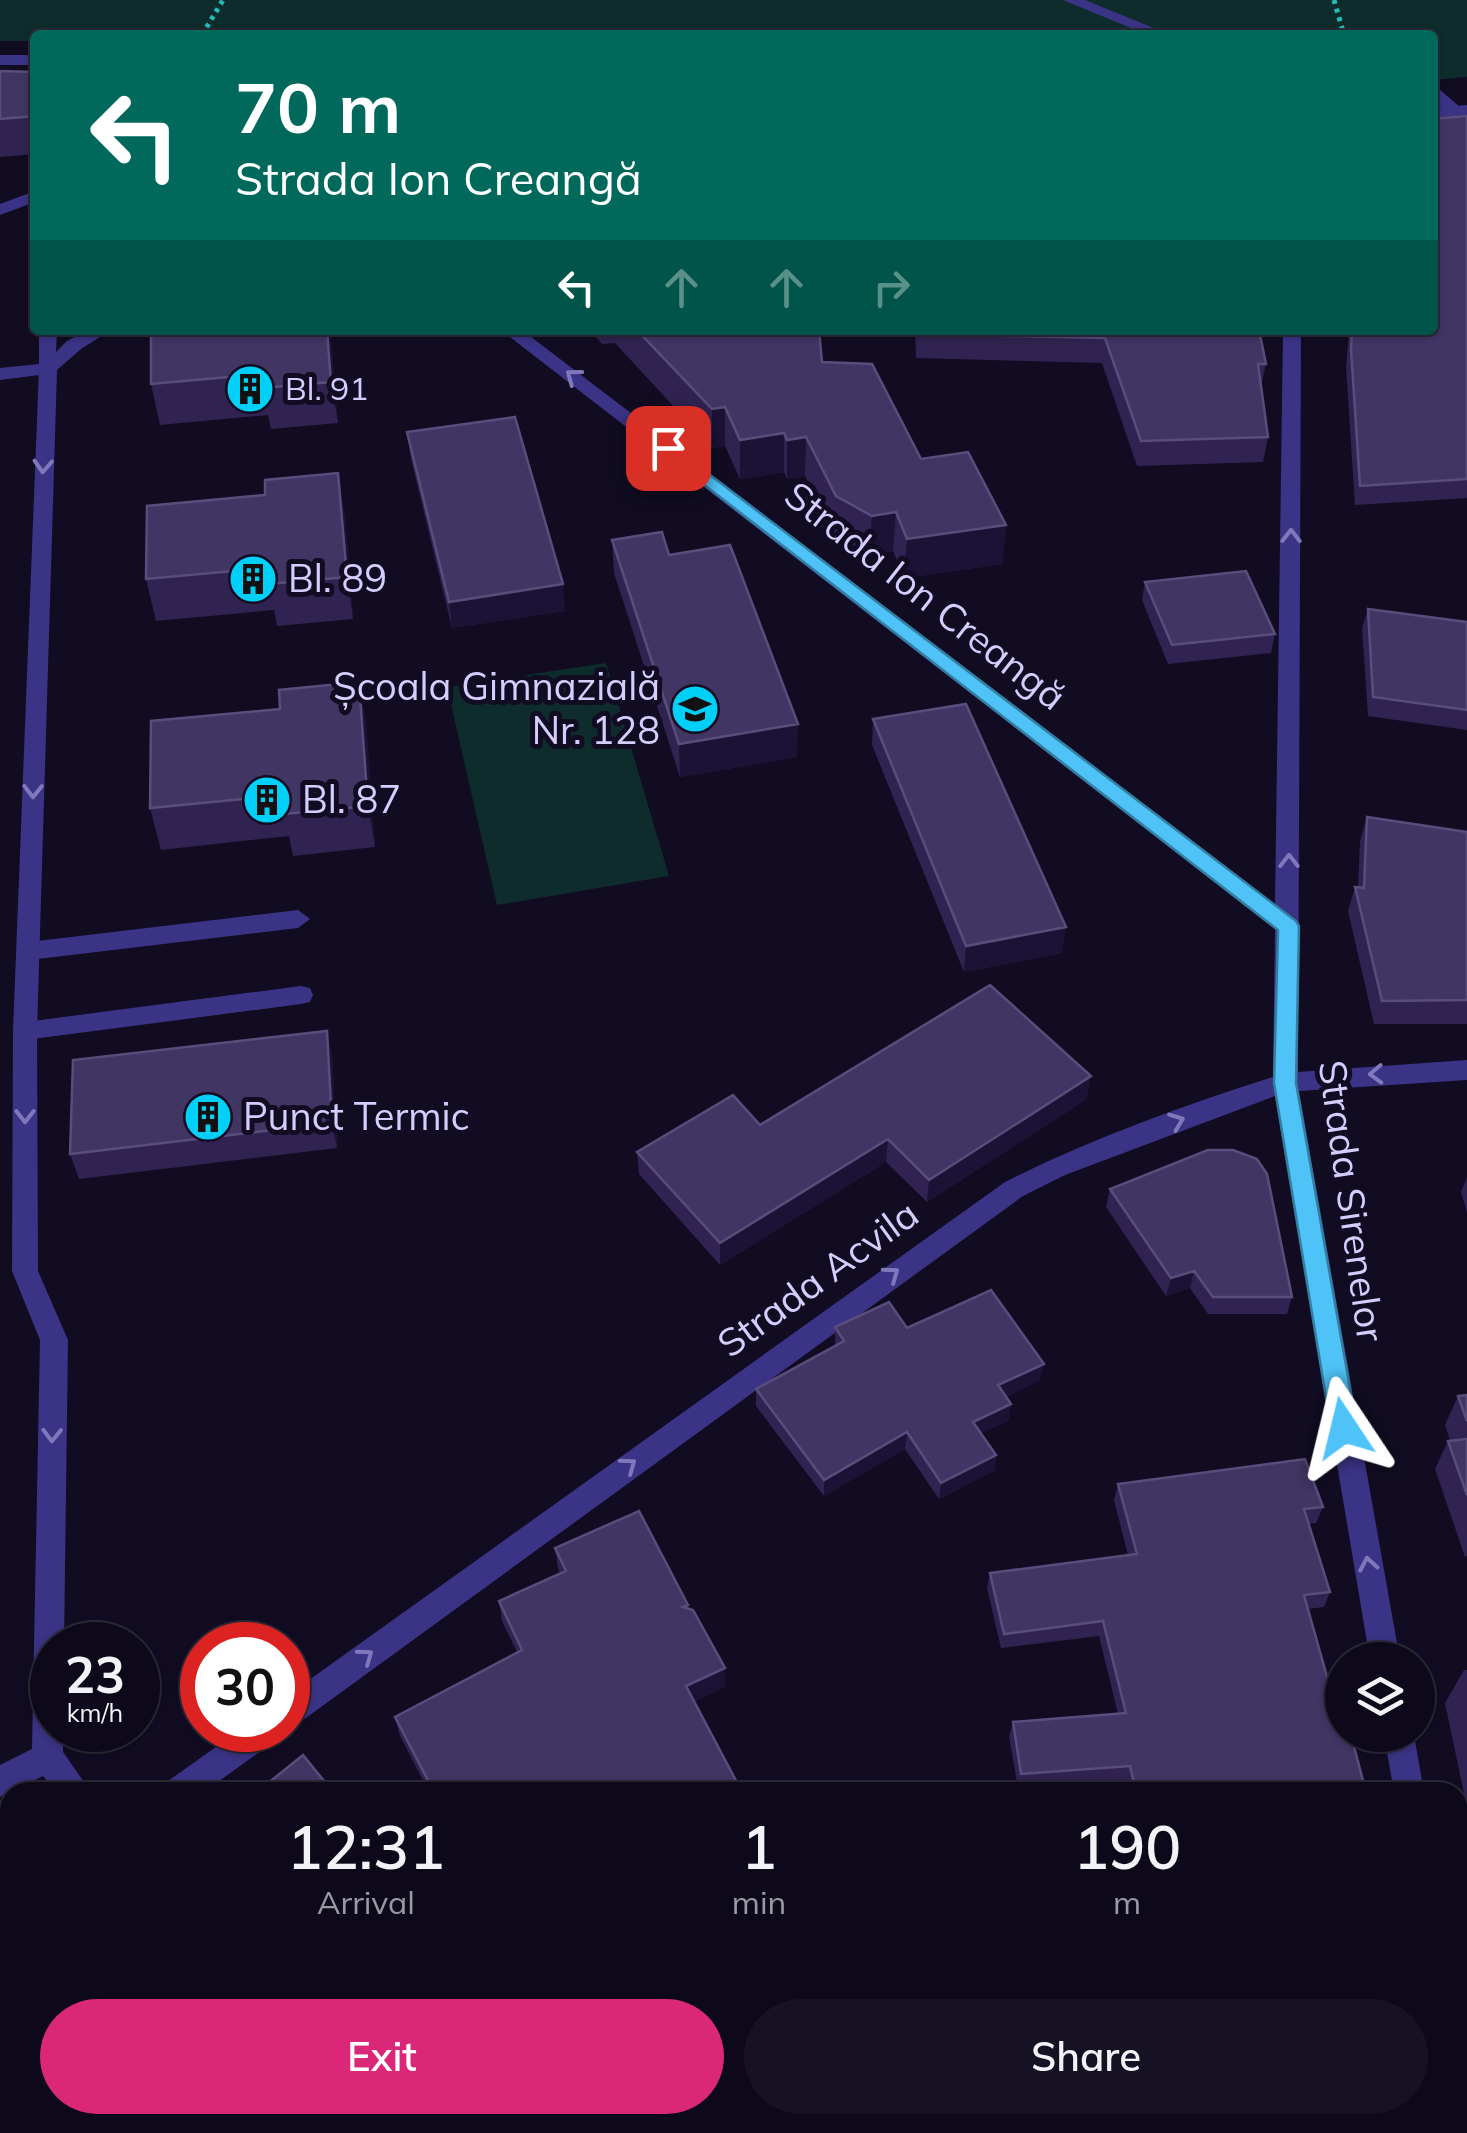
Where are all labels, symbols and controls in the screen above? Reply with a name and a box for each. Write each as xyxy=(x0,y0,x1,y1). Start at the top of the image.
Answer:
text: 70 m xyxy=(235,63,401,151)
icon: left xyxy=(70,70,200,200)
text: Strada Ion Creangă xyxy=(235,150,642,206)
icon: left xyxy=(549,260,604,315)
icon: ahead xyxy=(654,260,709,315)
icon: ahead xyxy=(759,260,814,315)
icon: right xyxy=(864,260,919,315)
building icon: Bl. 91 xyxy=(224,363,276,415)
place label: Bl. 91 xyxy=(285,368,368,408)
one-way arrow xyxy=(566,369,585,388)
pin xyxy=(626,406,711,491)
icon: arrive xyxy=(641,421,696,476)
one-way arrow xyxy=(33,459,54,475)
street label: Strada Ion Creangă xyxy=(775,471,1076,720)
one-way arrow xyxy=(1280,528,1302,544)
building icon: Bl. 89 xyxy=(227,553,279,605)
place label: Bl. 89 xyxy=(288,554,387,602)
place label: Școala Gimnazială Nr. 128 xyxy=(333,662,660,754)
school or university icon: Școala Gimnazială Nr. 128 xyxy=(669,683,721,735)
building icon: Bl. 87 xyxy=(241,774,293,826)
place label: Bl. 87 xyxy=(302,775,401,823)
one-way arrow xyxy=(22,784,44,800)
one-way arrow xyxy=(1278,853,1300,868)
street label: Strada Sirenelor xyxy=(1309,1057,1395,1345)
one-way arrow xyxy=(1367,1063,1383,1084)
building icon: Punct Termic xyxy=(182,1091,234,1143)
place label: Punct Termic xyxy=(243,1092,469,1140)
one-way arrow xyxy=(14,1108,36,1124)
one-way arrow xyxy=(1167,1112,1184,1132)
street label: Strada Acvila xyxy=(708,1189,927,1367)
one-way arrow xyxy=(881,1268,900,1287)
position arrow xyxy=(1292,1376,1396,1480)
one-way arrow xyxy=(41,1428,63,1444)
one-way arrow xyxy=(618,1459,637,1478)
one-way arrow xyxy=(1358,1556,1379,1572)
speed limit sign: 30 xyxy=(180,1622,310,1752)
map controls xyxy=(1325,1642,1435,1752)
button: layers xyxy=(1325,1642,1435,1752)
text: 23 xyxy=(65,1643,125,1706)
one-way arrow xyxy=(355,1650,374,1668)
text: km/h xyxy=(67,1697,123,1728)
text: 12:31 xyxy=(287,1809,445,1884)
text: 1 xyxy=(741,1809,777,1884)
text: 190 xyxy=(1073,1809,1181,1884)
text: Arrival xyxy=(317,1882,415,1922)
text: min xyxy=(732,1882,786,1922)
text: m xyxy=(1113,1882,1141,1922)
button: Exit xyxy=(40,1999,724,2114)
button: Share xyxy=(744,1999,1428,2114)

